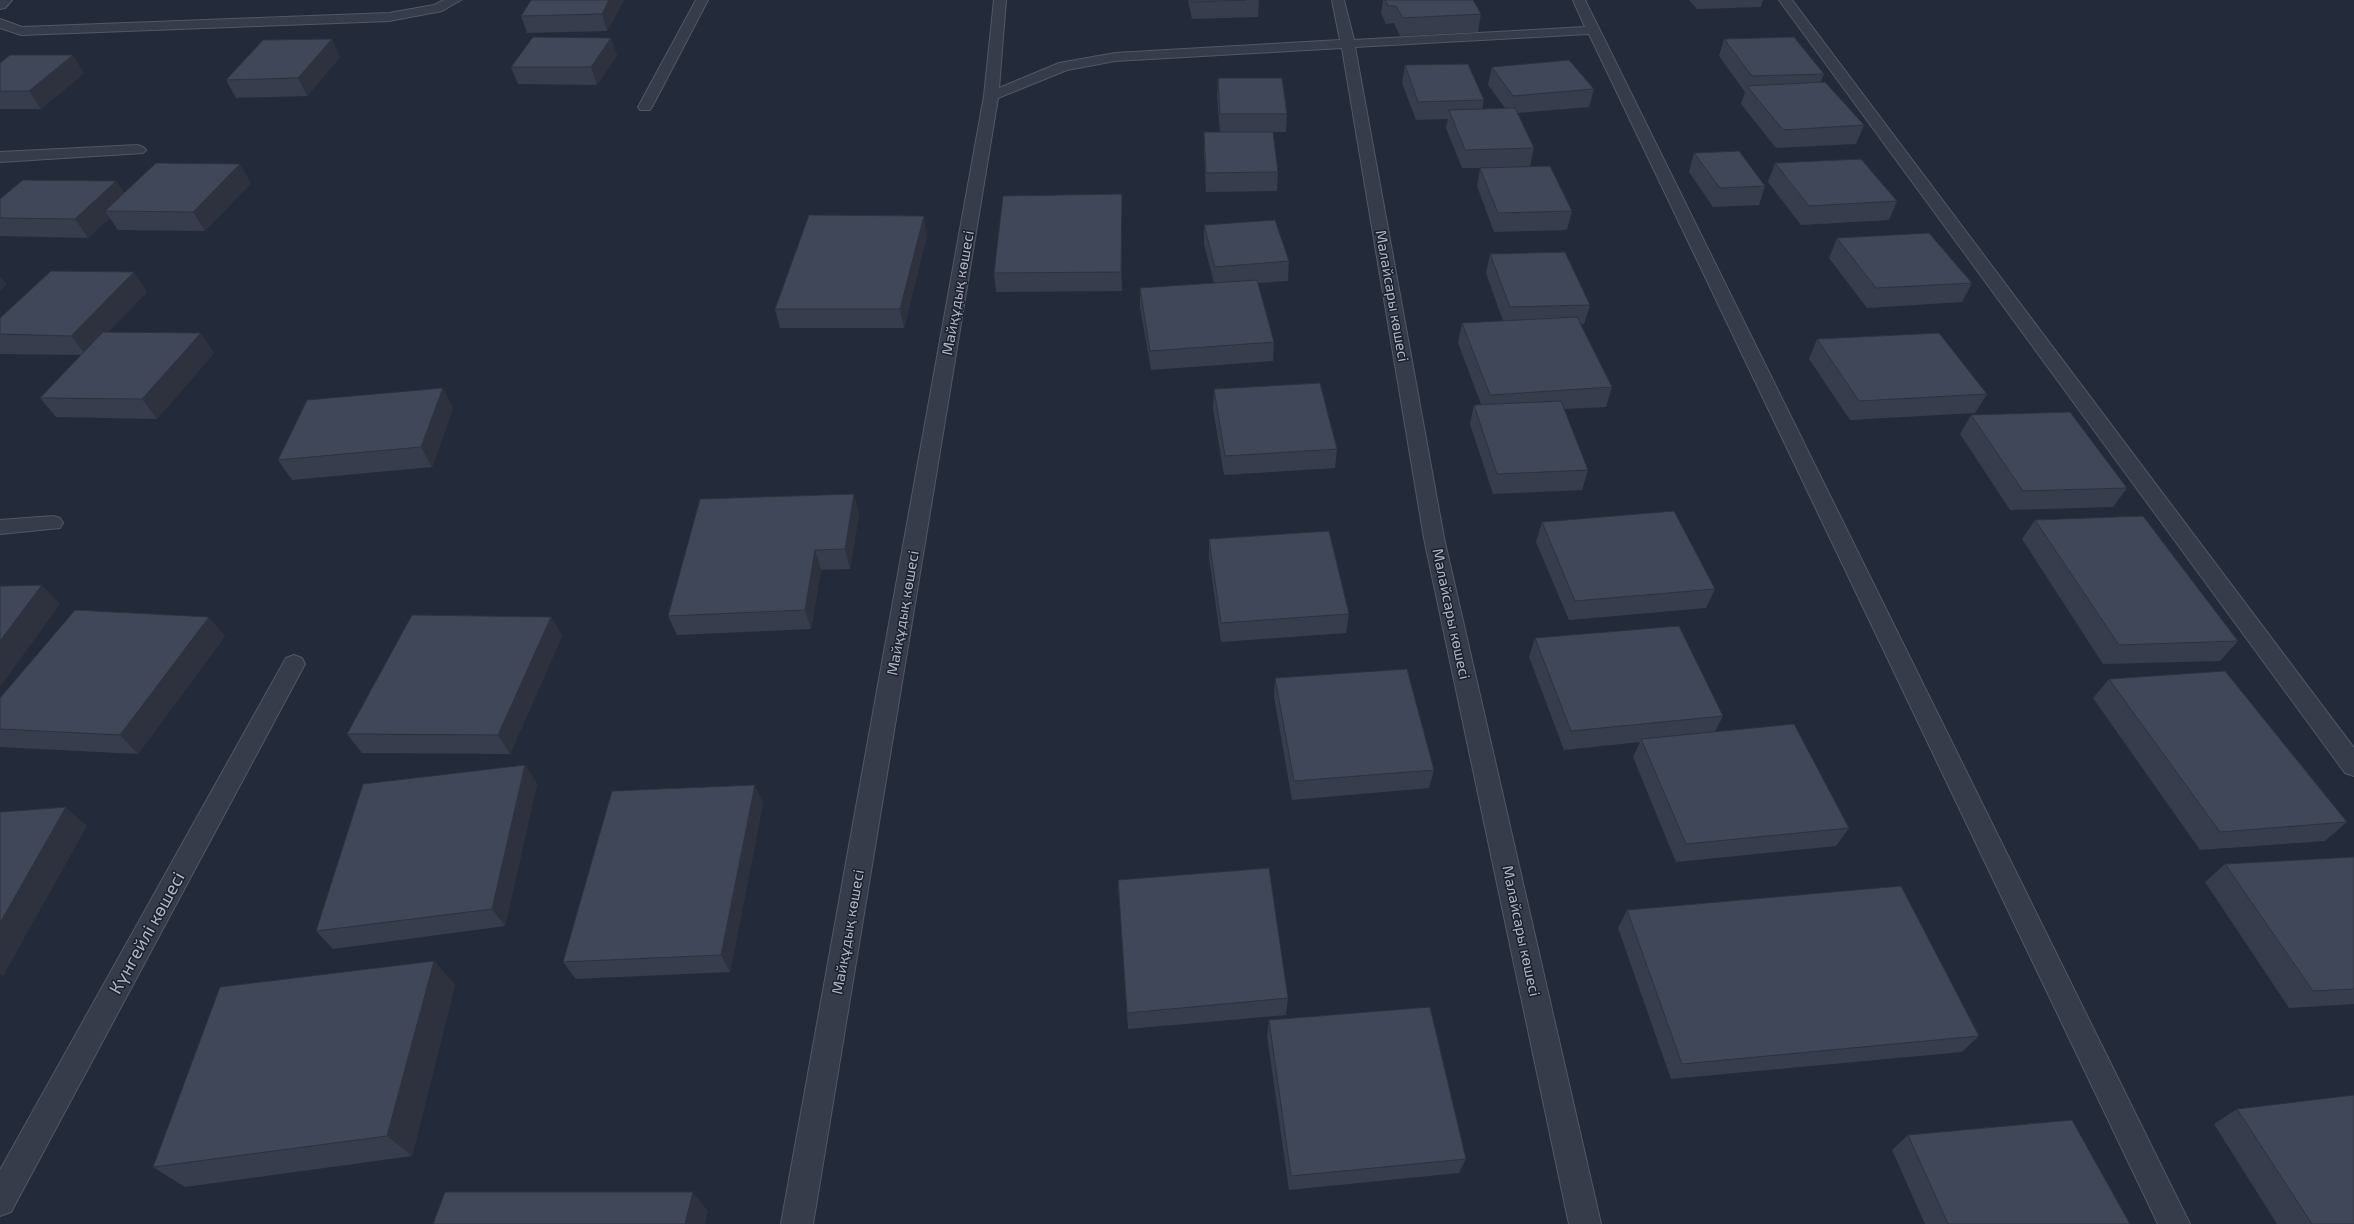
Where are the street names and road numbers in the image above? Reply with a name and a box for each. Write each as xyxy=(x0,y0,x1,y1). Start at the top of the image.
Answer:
street label: Майқұдық көшесі xyxy=(938,229,978,357)
street label: Малайсары көшесі xyxy=(1372,229,1412,363)
street label: Малайсары көшесі xyxy=(1428,547,1474,681)
street label: Майқұдық көшесі xyxy=(883,549,923,677)
street label: Малайсары көшесі xyxy=(1498,864,1544,998)
street label: Күнгейлі көшесі xyxy=(105,868,189,998)
street label: Майқұдық көшесі xyxy=(828,868,868,996)

